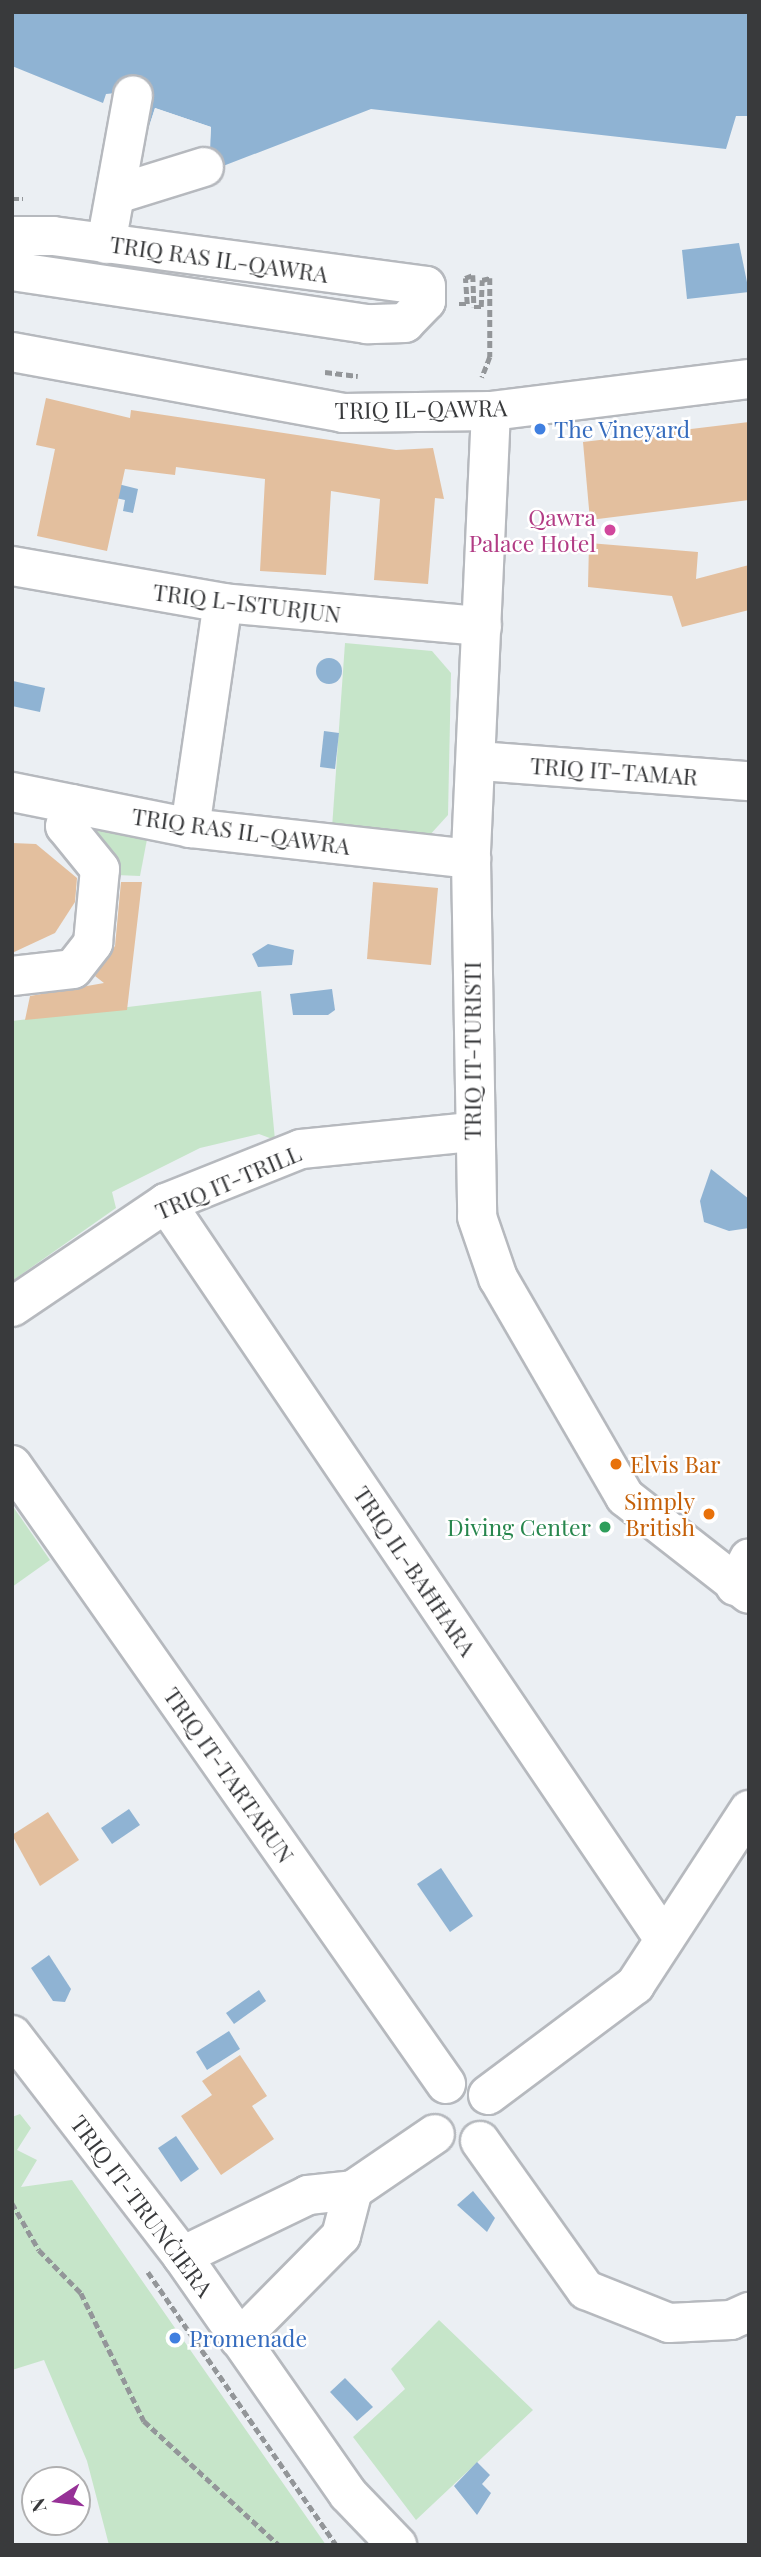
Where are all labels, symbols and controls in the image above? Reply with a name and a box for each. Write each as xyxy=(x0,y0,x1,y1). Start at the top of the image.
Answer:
street label: TRIQ RAS IL-QAWRA xyxy=(108,230,330,288)
street label: TRIQ IL-QAWRA xyxy=(334,394,508,424)
place label: The Vineyard xyxy=(554,415,691,443)
marker: The Vineyard xyxy=(532,421,548,437)
place label: Qawra Palace Hotel xyxy=(469,503,596,557)
marker: Qawra Palace Hotel xyxy=(602,522,618,538)
street label: TRIQ L-ISTURJUN xyxy=(151,578,343,628)
street label: TRIQ IT-TAMAR xyxy=(529,751,699,791)
street label: TRIQ RAS IL-QAWRA xyxy=(130,802,352,860)
street label: TRIQ IT-TURISTI xyxy=(458,962,486,1140)
street label: TRIQ IT-TRILL xyxy=(151,1139,305,1225)
place label: Elvis Bar xyxy=(630,1450,721,1478)
marker: Elvis Bar xyxy=(608,1456,624,1472)
street label: TRIQ IL-BAĦĦARA xyxy=(348,1481,482,1661)
place label: Simply British xyxy=(624,1487,695,1541)
marker: Simply British xyxy=(701,1506,717,1522)
place label: Diving Center xyxy=(447,1513,591,1541)
marker: Diving Center xyxy=(597,1519,613,1535)
street label: TRIQ IT-TARTARUN xyxy=(158,1682,300,1868)
street label: TRIQ IT-TRUNĊIERA xyxy=(65,2110,219,2302)
place label: Promenade xyxy=(189,2324,307,2352)
marker: Promenade xyxy=(167,2330,183,2346)
north arrow xyxy=(21,2466,91,2536)
text: N xyxy=(23,2496,52,2515)

